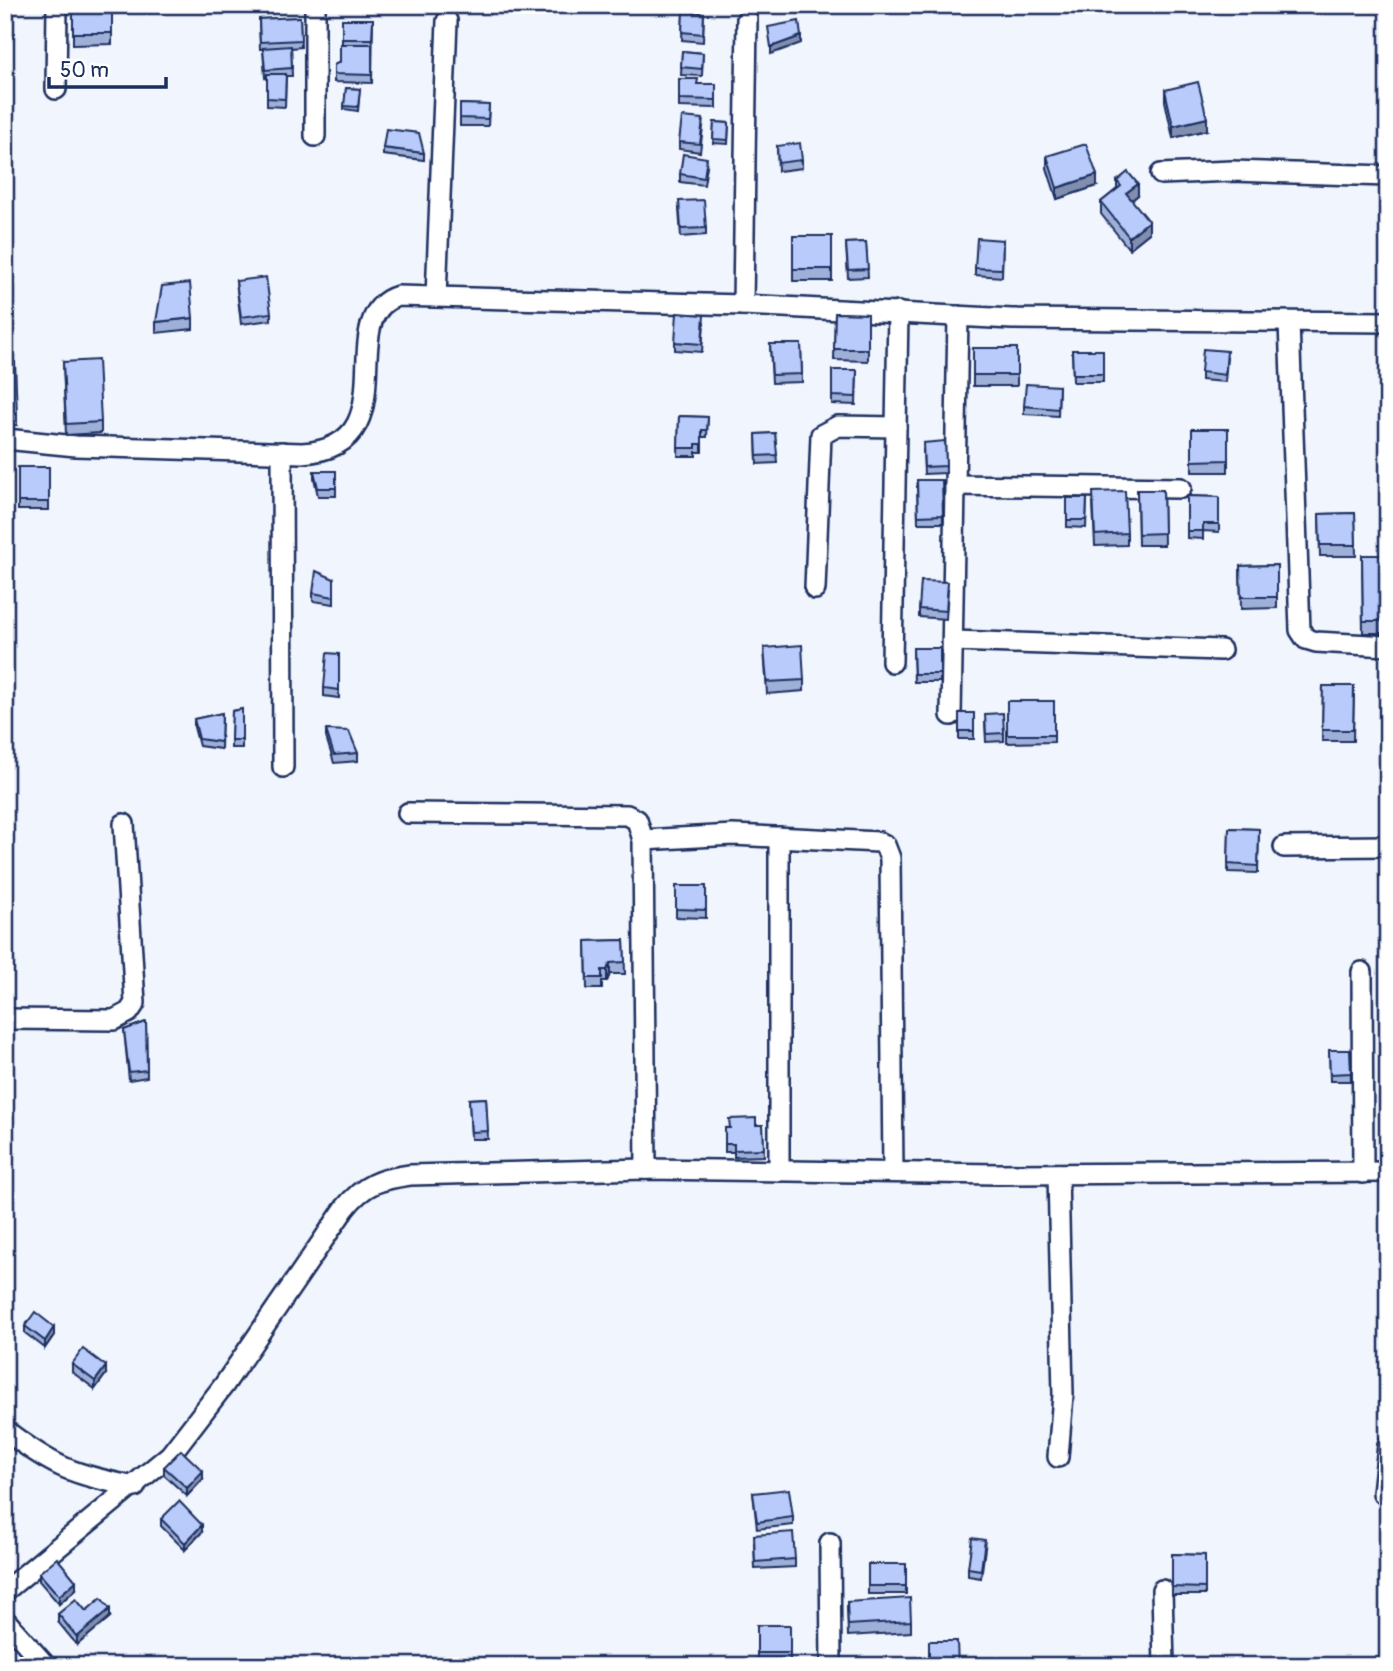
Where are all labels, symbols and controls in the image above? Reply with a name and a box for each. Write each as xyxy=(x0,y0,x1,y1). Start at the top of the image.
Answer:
scale bar xyxy=(49,46,166,90)
text: 50 m xyxy=(60,57,109,84)

